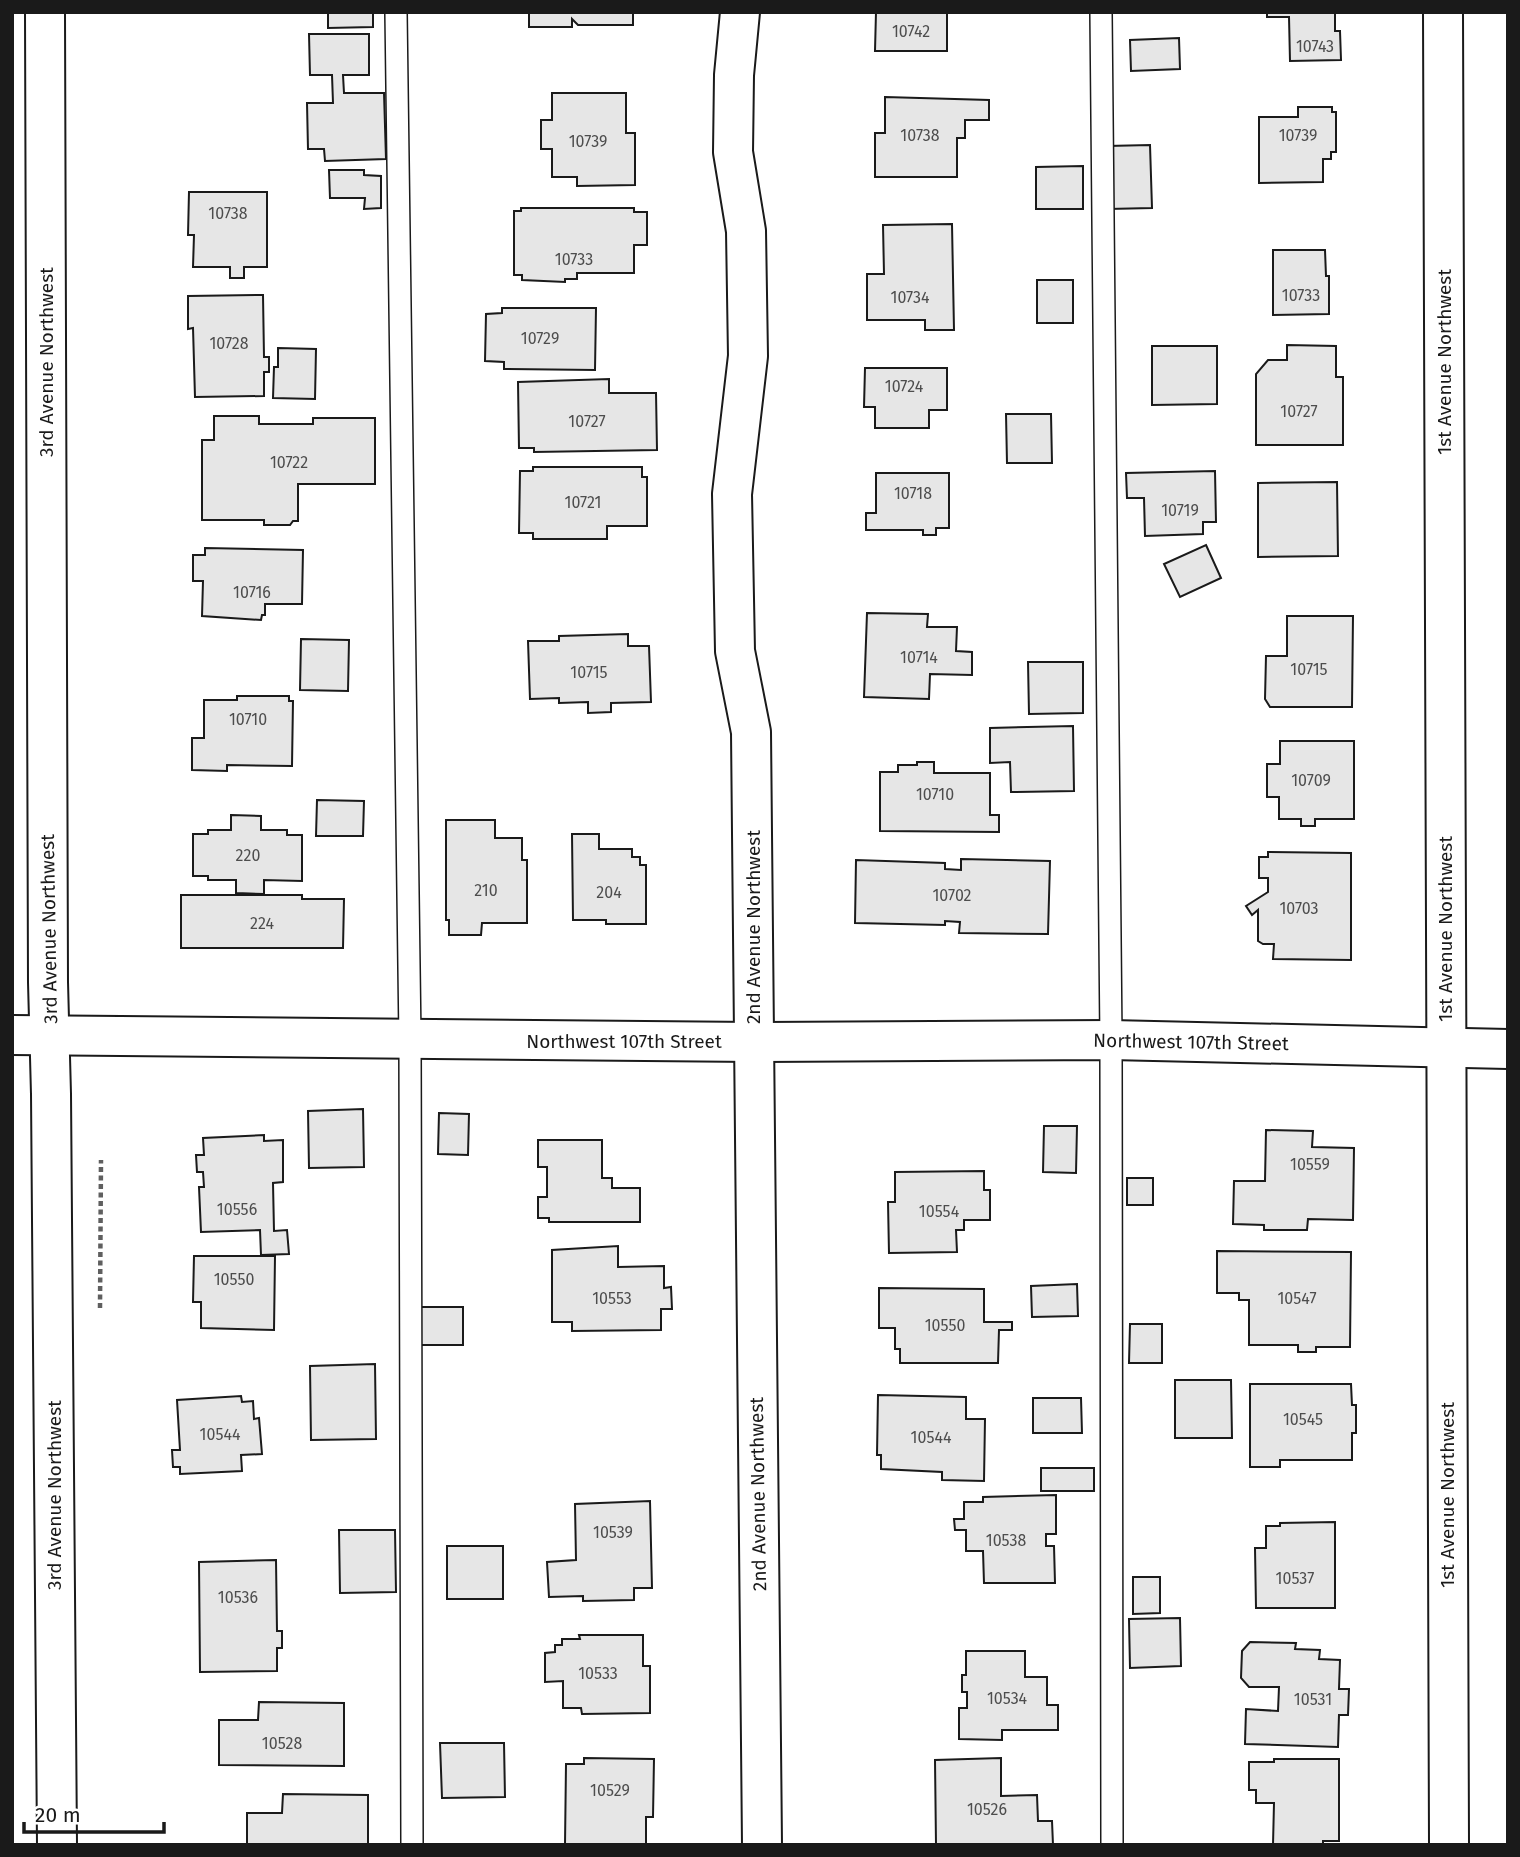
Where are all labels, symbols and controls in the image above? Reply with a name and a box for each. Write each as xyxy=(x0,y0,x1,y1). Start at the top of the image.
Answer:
house number: 10742 xyxy=(892,22,930,41)
house number: 10743 xyxy=(1296,37,1334,56)
house number: 10738 xyxy=(900,126,940,145)
house number: 10739 xyxy=(1279,126,1317,145)
house number: 10739 xyxy=(569,132,607,151)
house number: 10738 xyxy=(208,204,248,223)
house number: 10733 xyxy=(555,250,593,269)
street label: 3rd Avenue Northwest xyxy=(35,267,58,457)
street label: 1st Avenue Northwest xyxy=(1433,269,1456,455)
house number: 10733 xyxy=(1282,286,1320,305)
house number: 10734 xyxy=(891,288,930,307)
house number: 10729 xyxy=(521,329,559,348)
house number: 10728 xyxy=(209,334,249,353)
house number: 10724 xyxy=(885,377,924,396)
house number: 10727 xyxy=(1280,402,1318,421)
house number: 10727 xyxy=(568,412,606,431)
house number: 10722 xyxy=(270,453,308,472)
house number: 10718 xyxy=(894,484,932,503)
house number: 10721 xyxy=(565,493,601,512)
house number: 10719 xyxy=(1161,501,1199,520)
house number: 10716 xyxy=(233,583,271,602)
house number: 10714 xyxy=(900,648,938,667)
house number: 10715 xyxy=(1290,660,1328,679)
house number: 10715 xyxy=(570,663,608,682)
house number: 10710 xyxy=(229,710,267,729)
house number: 10709 xyxy=(1291,771,1331,790)
house number: 10710 xyxy=(916,785,954,804)
street label: 2nd Avenue Northwest xyxy=(742,830,765,1024)
street label: 3rd Avenue Northwest xyxy=(36,834,62,1024)
street label: 1st Avenue Northwest xyxy=(1434,836,1457,1022)
house number: 220 xyxy=(236,846,260,865)
house number: 210 xyxy=(474,881,498,900)
house number: 204 xyxy=(596,883,622,902)
house number: 10702 xyxy=(932,886,972,905)
house number: 10703 xyxy=(1279,899,1319,918)
house number: 224 xyxy=(250,914,274,933)
street label: Northwest 107th Street xyxy=(1093,1029,1289,1055)
street label: Northwest 107th Street xyxy=(526,1030,722,1053)
house number: 10559 xyxy=(1290,1155,1330,1174)
house number: 10556 xyxy=(217,1200,257,1219)
house number: 10554 xyxy=(919,1202,960,1221)
house number: 10550 xyxy=(214,1270,254,1289)
house number: 10553 xyxy=(592,1289,632,1308)
house number: 10547 xyxy=(1277,1289,1317,1308)
house number: 10550 xyxy=(925,1316,965,1335)
street label: 2nd Avenue Northwest xyxy=(745,1397,771,1591)
street label: 3rd Avenue Northwest xyxy=(43,1400,66,1590)
street label: 1st Avenue Northwest xyxy=(1436,1402,1459,1588)
house number: 10545 xyxy=(1283,1410,1323,1429)
house number: 10544 xyxy=(200,1425,241,1444)
house number: 10544 xyxy=(911,1428,952,1447)
house number: 10539 xyxy=(593,1523,633,1542)
house number: 10538 xyxy=(986,1531,1026,1550)
house number: 10537 xyxy=(1276,1569,1314,1588)
house number: 10536 xyxy=(218,1588,258,1607)
house number: 10533 xyxy=(578,1664,618,1683)
house number: 10534 xyxy=(987,1689,1028,1708)
house number: 10531 xyxy=(1294,1690,1332,1709)
house number: 10528 xyxy=(262,1734,302,1753)
house number: 10529 xyxy=(590,1781,630,1800)
scale bar xyxy=(24,1790,164,1834)
house number: 10526 xyxy=(967,1800,1007,1819)
text: 20 m xyxy=(35,1802,81,1828)

